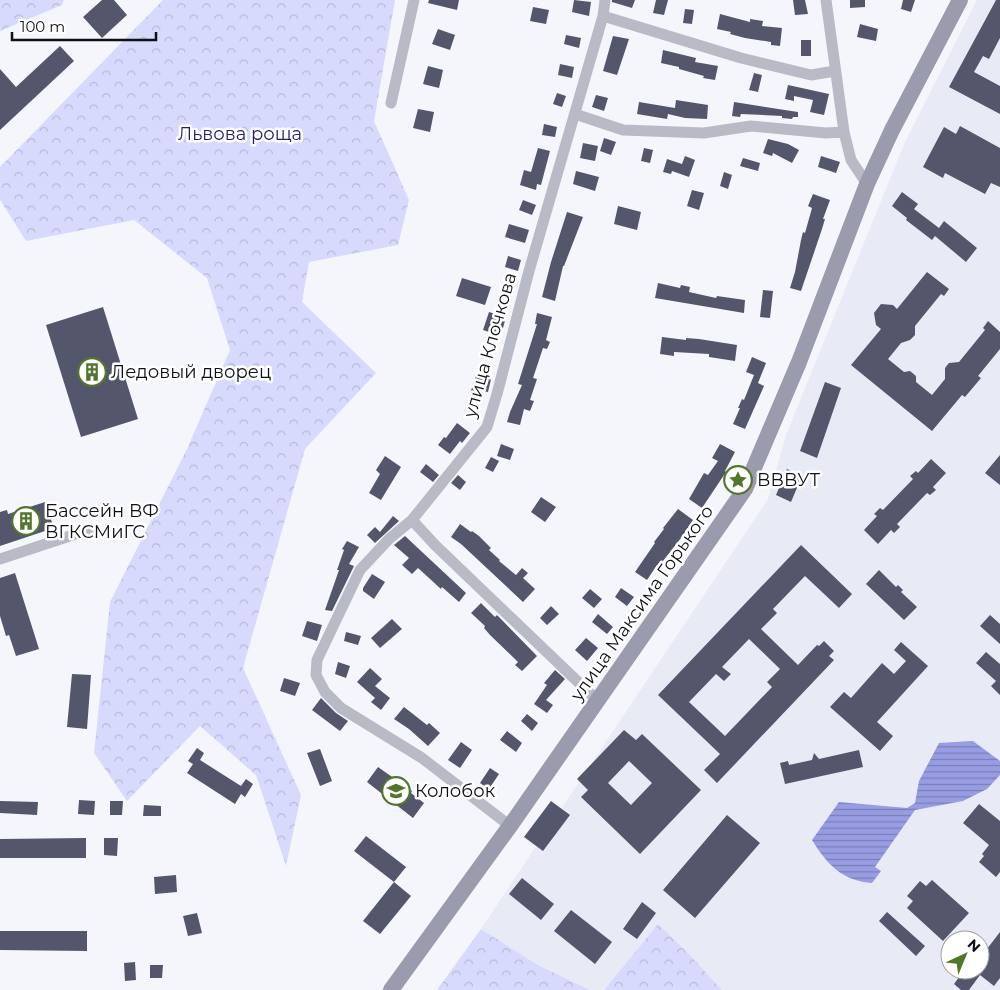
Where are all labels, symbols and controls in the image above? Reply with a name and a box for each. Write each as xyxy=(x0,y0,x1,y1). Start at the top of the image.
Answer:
scale bar xyxy=(12,10,156,42)
text: 100 m xyxy=(20,17,65,36)
park label: Львова роща xyxy=(178,123,302,145)
street label: улица Клочкова xyxy=(458,270,521,421)
building icon: Ледовый дворец xyxy=(77,357,107,387)
place label: Ледовый дворец xyxy=(111,361,271,383)
place icon: ВВВУТ xyxy=(723,465,753,495)
place label: ВВВУТ xyxy=(757,469,820,491)
place label: Бассейн ВФ ВГКСМиГС xyxy=(45,500,159,543)
street label: улица Максима Горького xyxy=(565,501,718,706)
building icon: Бассейн ВФ ВГКСМиГС xyxy=(11,506,41,536)
school or university icon: Колобок xyxy=(381,776,411,806)
place label: Колобок xyxy=(415,780,496,802)
north arrow xyxy=(940,930,990,980)
text: N xyxy=(964,935,984,956)

